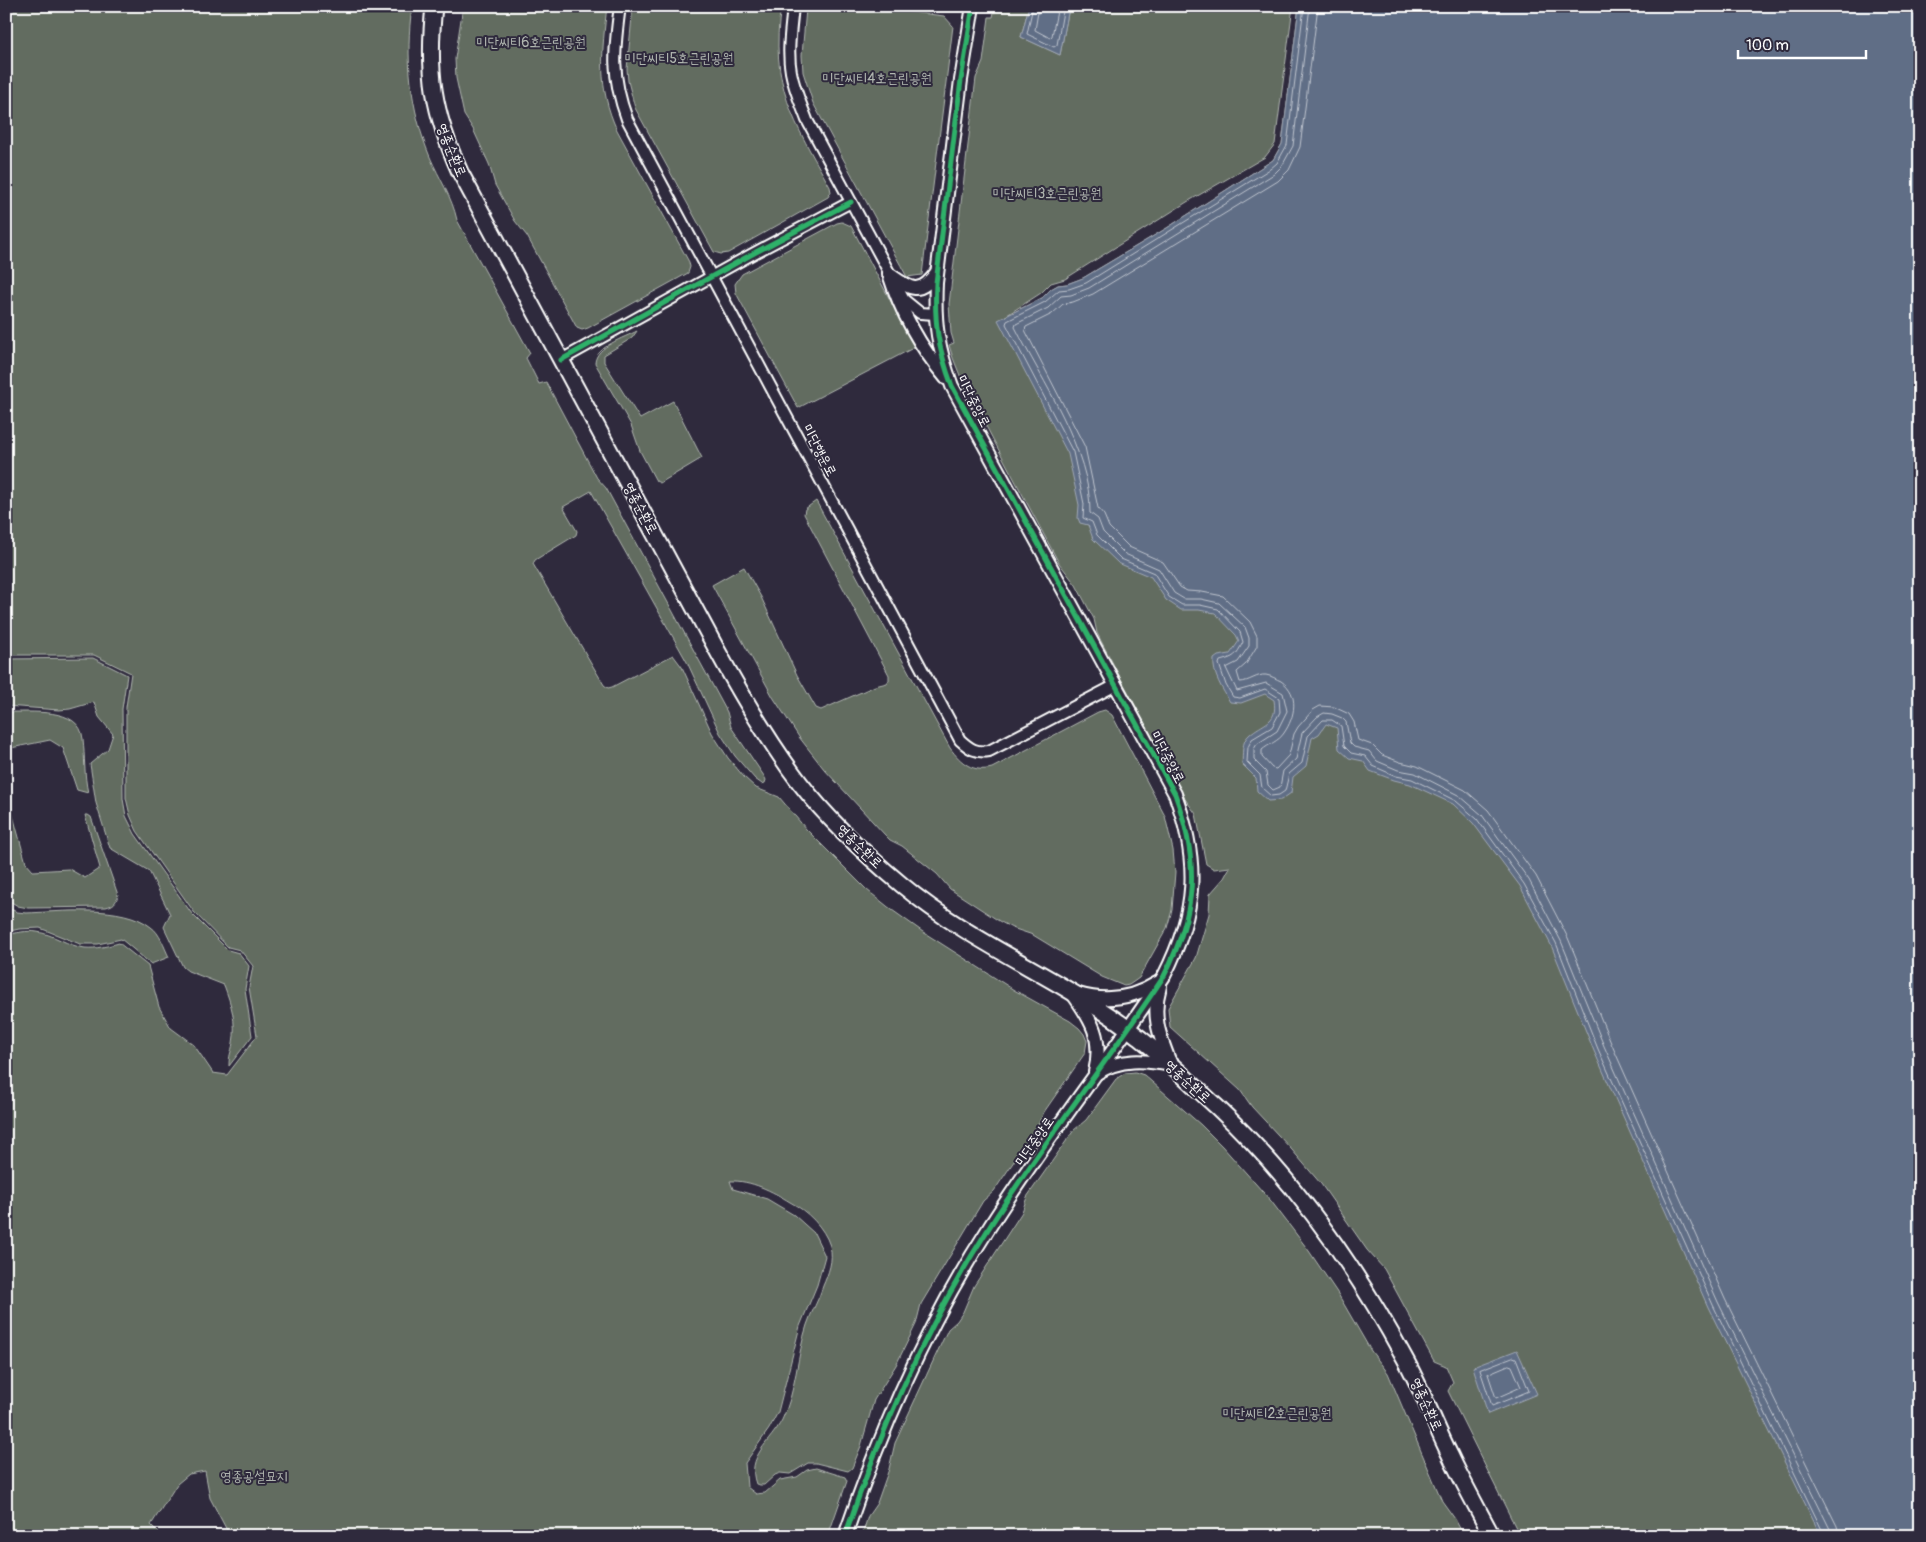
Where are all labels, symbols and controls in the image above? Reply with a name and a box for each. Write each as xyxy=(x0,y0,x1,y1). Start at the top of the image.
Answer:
scale bar xyxy=(1738,28,1866,60)
park label: 미단씨티6호근린공원 xyxy=(476,34,586,51)
text: 100 m xyxy=(1746,36,1789,55)
park label: 미단씨티5호근린공원 xyxy=(625,50,733,67)
park label: 미단씨티4호근린공원 xyxy=(822,70,932,87)
street label: 영종순환로 xyxy=(433,121,470,179)
park label: 미단씨티3호근린공원 xyxy=(992,185,1102,202)
street label: 미단중앙로 xyxy=(953,372,994,430)
street label: 미단행운로 xyxy=(799,421,840,479)
street label: 영종순환로 xyxy=(620,479,661,537)
street label: 미단중앙로 xyxy=(1147,728,1188,786)
street label: 영종순환로 xyxy=(833,821,886,872)
street label: 영종순환로 xyxy=(1161,1056,1214,1107)
street label: 미단중앙로 xyxy=(1011,1113,1058,1169)
street label: 영종순환로 xyxy=(1407,1375,1446,1433)
park label: 미단씨티2호근린공원 xyxy=(1222,1405,1332,1422)
park label: 영종공설묘지 xyxy=(220,1468,288,1485)

